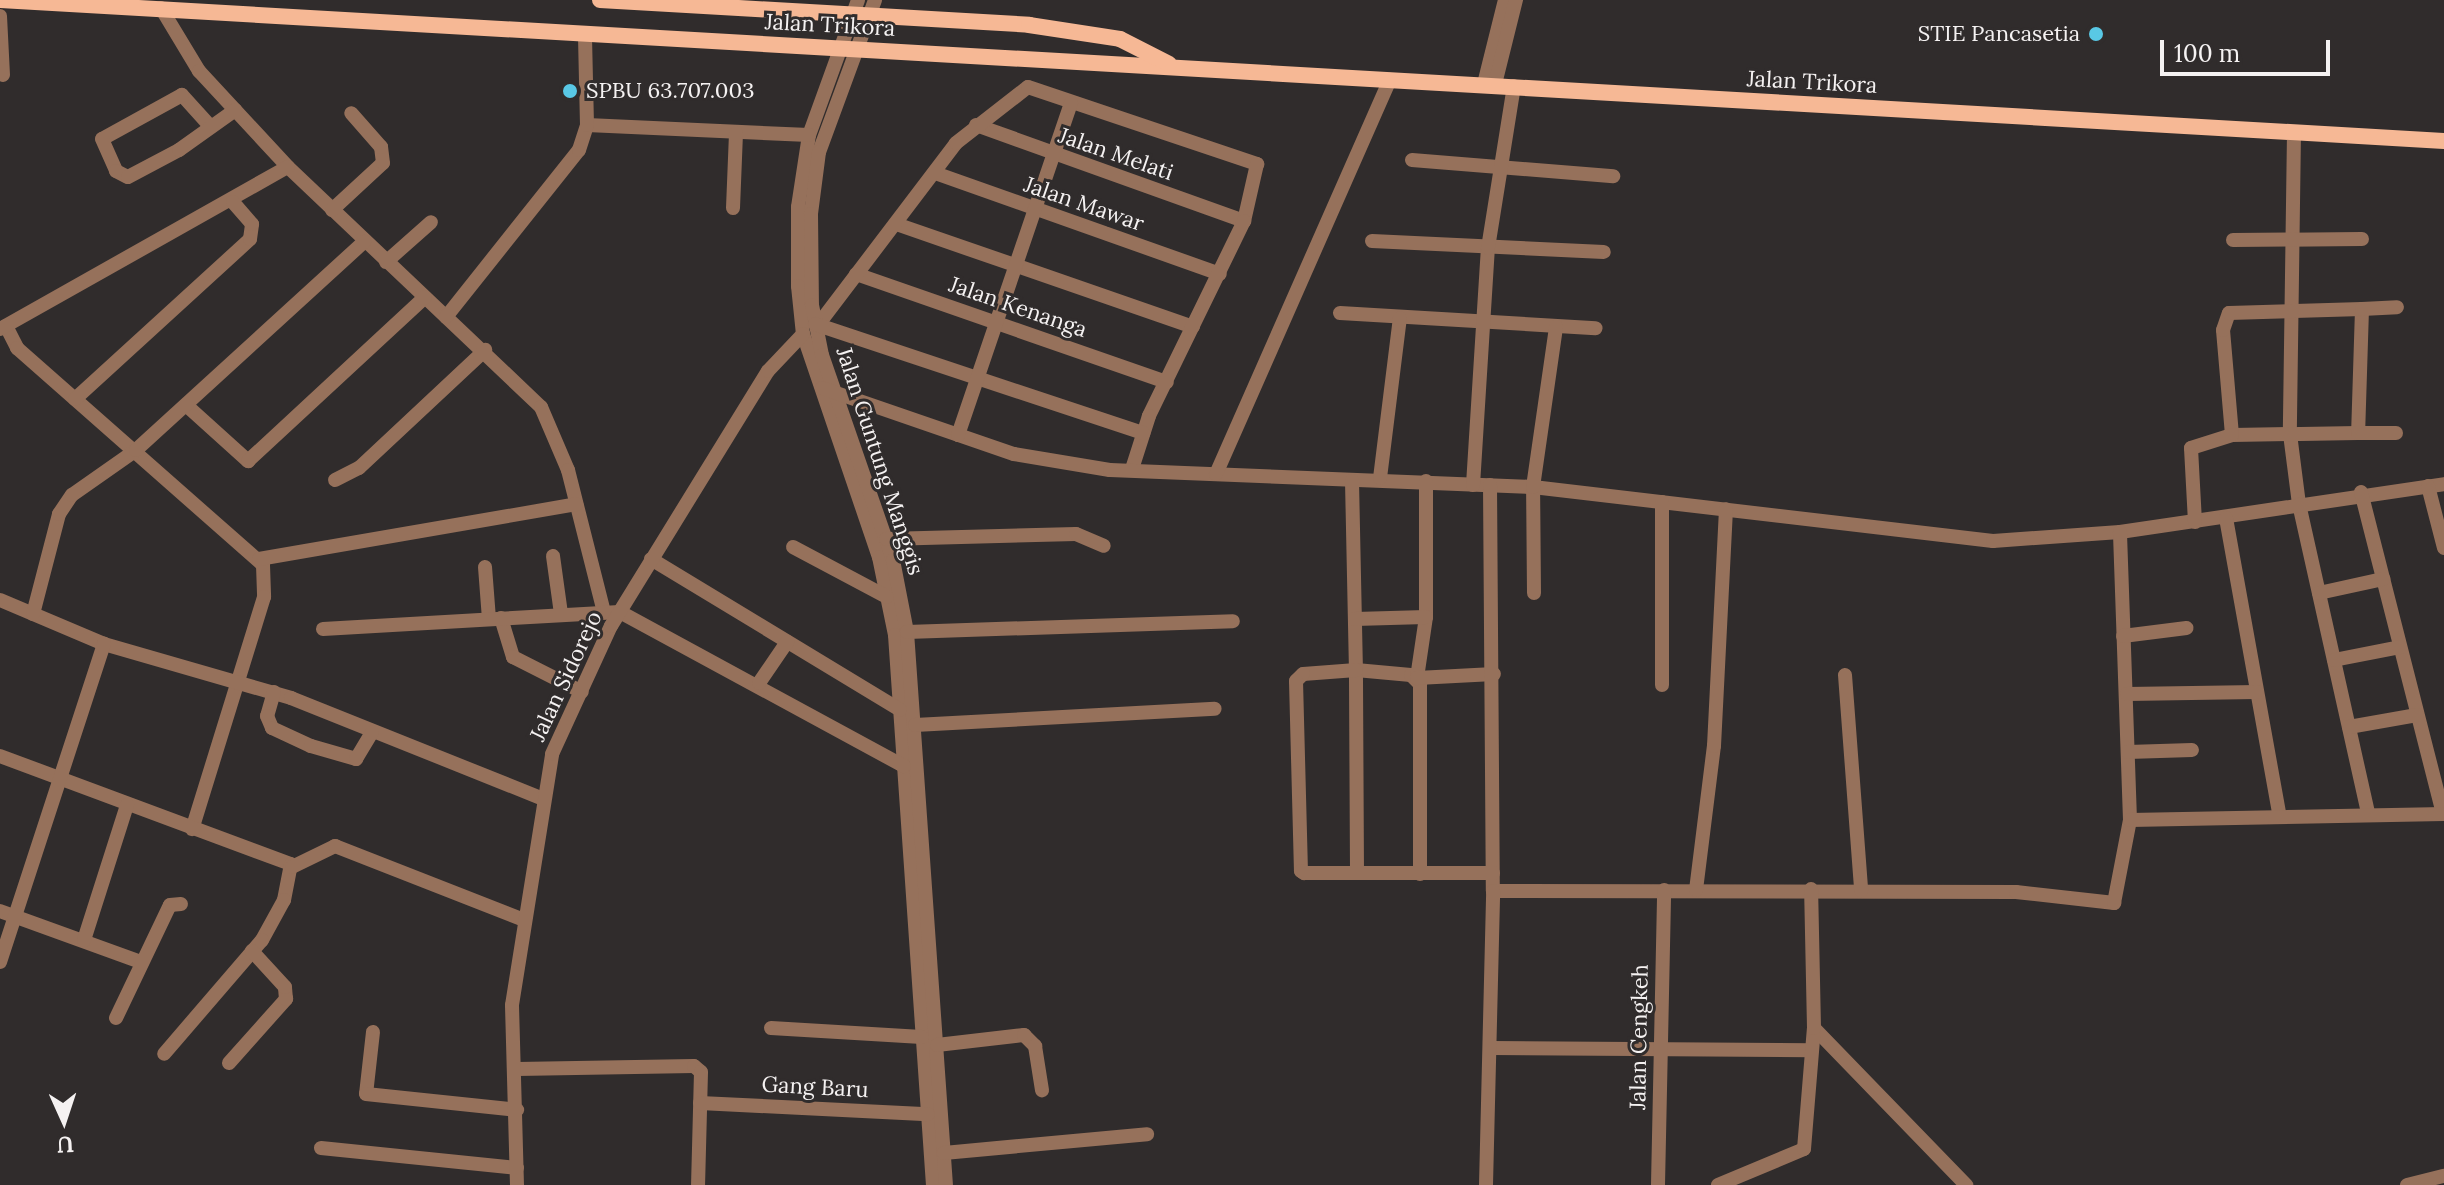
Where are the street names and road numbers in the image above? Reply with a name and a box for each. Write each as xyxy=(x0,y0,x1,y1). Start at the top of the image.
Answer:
street label: Jalan Trikora xyxy=(764,8,896,42)
street label: Jalan Trikora xyxy=(1746,65,1878,99)
street label: Jalan Melati xyxy=(1055,122,1177,186)
street label: Jalan Mawar xyxy=(1021,171,1147,237)
street label: Jalan Kenanga xyxy=(946,271,1090,343)
street label: Jalan Guntung Manggis xyxy=(831,344,929,578)
street label: Jalan Sidorejo xyxy=(524,607,608,745)
street label: Jalan Cengkeh xyxy=(1625,964,1653,1110)
street label: Gang Baru xyxy=(761,1071,869,1103)

